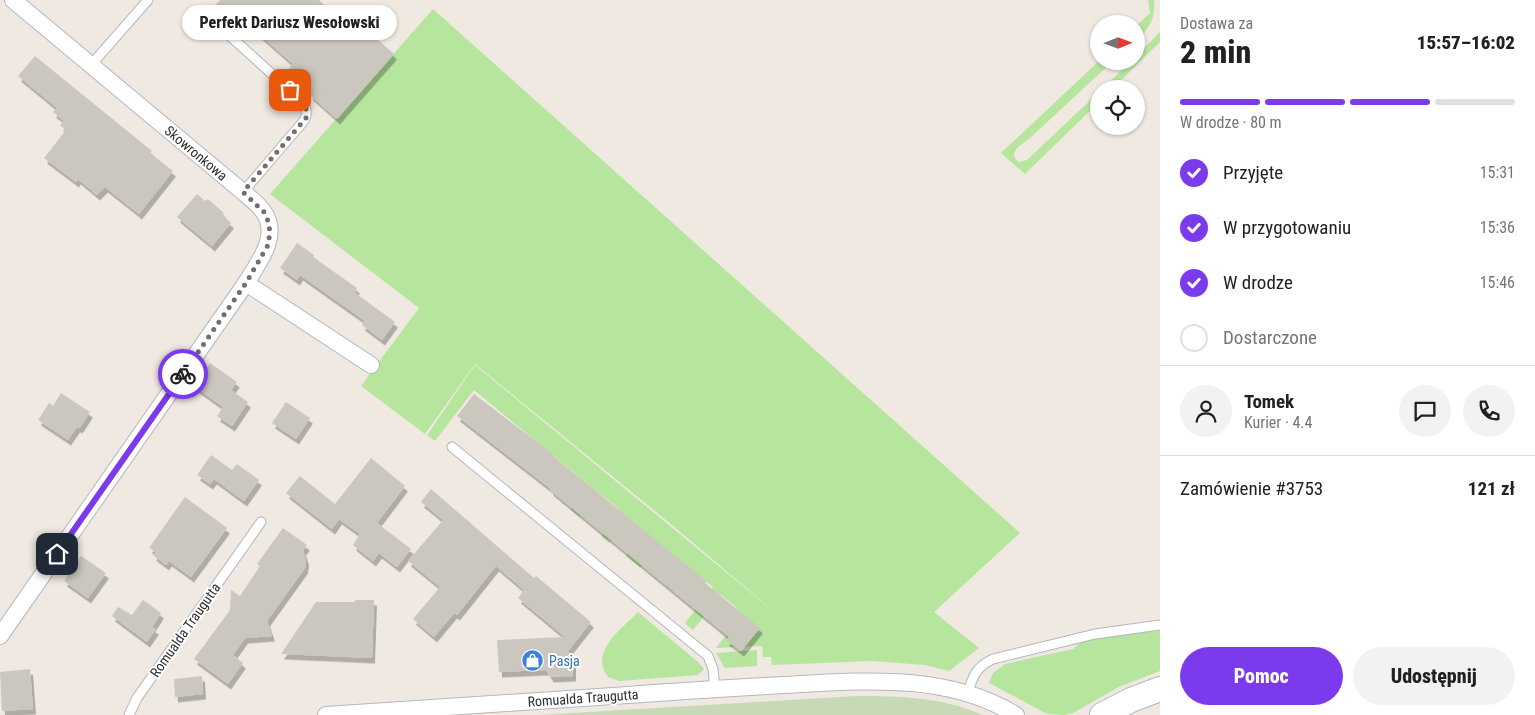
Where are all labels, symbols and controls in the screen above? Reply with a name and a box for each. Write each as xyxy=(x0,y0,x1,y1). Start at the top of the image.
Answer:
callout: Perfekt Dariusz Wesołowski xyxy=(182,5,398,40)
text: Perfekt Dariusz Wesołowski xyxy=(199,13,380,32)
text: Dostawa za xyxy=(1180,14,1253,33)
north arrow xyxy=(1090,15,1145,70)
map controls xyxy=(1090,15,1145,135)
text: 15:57–16:02 xyxy=(1417,31,1515,54)
text: 2 min xyxy=(1180,33,1251,71)
pin xyxy=(269,69,311,111)
icon: bag xyxy=(276,76,304,104)
button: locate xyxy=(1090,80,1145,135)
text: W drodze · 80 m xyxy=(1180,113,1282,132)
street label: Skowronkowa xyxy=(161,122,231,184)
icon: check xyxy=(1180,159,1208,187)
text: Przyjęte xyxy=(1223,161,1283,184)
text: 15:31 xyxy=(1480,163,1515,182)
icon: check xyxy=(1180,214,1208,242)
text: W przygotowaniu xyxy=(1223,216,1351,239)
text: 15:36 xyxy=(1480,218,1515,237)
icon: check xyxy=(1180,269,1208,297)
text: W drodze xyxy=(1223,271,1293,294)
text: 15:46 xyxy=(1480,273,1515,292)
text: Dostarczone xyxy=(1223,326,1317,349)
courier xyxy=(158,349,208,399)
icon: bike xyxy=(169,360,197,388)
button: person xyxy=(1180,385,1232,437)
button: chat xyxy=(1399,385,1451,437)
button: phone xyxy=(1463,385,1515,437)
text: Tomek xyxy=(1244,390,1294,413)
text: Kurier · 4.4 xyxy=(1244,413,1312,432)
text: Zamówienie #3753 xyxy=(1180,477,1323,500)
text: 121 zł xyxy=(1468,477,1515,500)
pin xyxy=(36,533,78,575)
icon: home xyxy=(43,540,71,568)
street label: Romualda Traugutta xyxy=(147,580,223,680)
button: Pomoc xyxy=(1180,647,1343,705)
button: Udostępnij xyxy=(1353,647,1515,705)
shop icon: Pasja xyxy=(521,649,545,673)
place label: Pasja xyxy=(549,653,580,669)
street label: Romualda Traugutta xyxy=(527,686,639,710)

